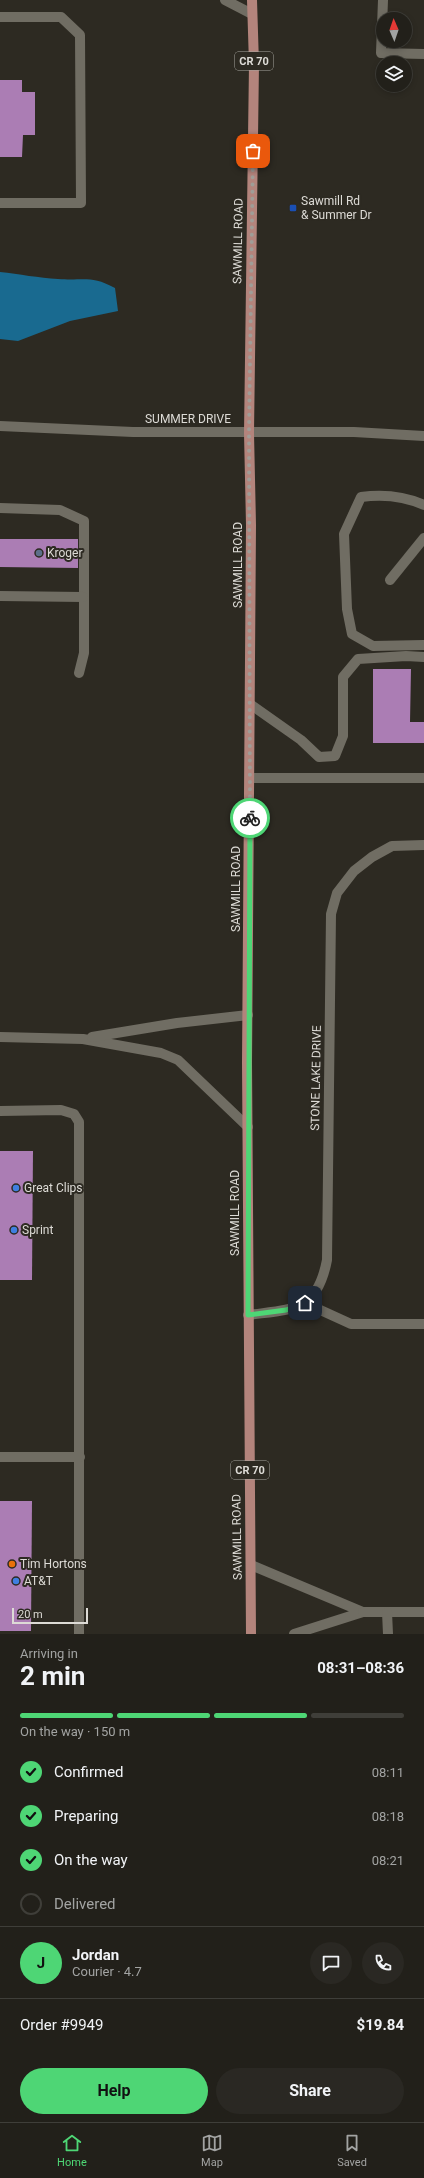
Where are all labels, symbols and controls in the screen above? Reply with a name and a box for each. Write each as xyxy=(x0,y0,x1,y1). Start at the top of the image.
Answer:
north arrow xyxy=(376,12,412,48)
map controls xyxy=(376,12,412,92)
road number: CR 70 xyxy=(235,52,273,70)
button: layers xyxy=(376,56,412,92)
pin xyxy=(236,134,270,168)
icon: bag xyxy=(242,140,264,162)
place label: Sawmill Rd & Summer Dr xyxy=(301,194,372,222)
street label: SAWMILL ROAD xyxy=(230,198,246,284)
marker: Sawmill Rd & Summer Dr xyxy=(288,203,298,213)
street label: SUMMER DRIVE xyxy=(145,412,231,426)
street label: SAWMILL ROAD xyxy=(231,522,245,608)
place label: Kroger xyxy=(47,546,83,560)
marker: Kroger xyxy=(34,548,44,558)
courier xyxy=(230,798,270,838)
icon: bike xyxy=(239,807,261,829)
street label: SAWMILL ROAD xyxy=(229,846,243,932)
street label: STONE LAKE DRIVE xyxy=(308,1025,324,1131)
street label: SAWMILL ROAD xyxy=(228,1170,242,1256)
place label: Great Clips xyxy=(24,1181,83,1195)
marker: Great Clips xyxy=(11,1183,21,1193)
place label: Sprint xyxy=(22,1223,53,1237)
marker: Sprint xyxy=(9,1225,19,1235)
pin xyxy=(288,1286,322,1320)
icon: home xyxy=(294,1292,316,1314)
road number: CR 70 xyxy=(231,1461,269,1479)
street label: SAWMILL ROAD xyxy=(229,1494,245,1580)
place label: Tim Hortons xyxy=(20,1557,87,1571)
marker: Tim Hortons xyxy=(7,1559,17,1569)
place label: AT&T xyxy=(24,1574,53,1588)
marker: AT&T xyxy=(11,1576,21,1586)
scale bar xyxy=(12,1606,88,1625)
text: 20 m xyxy=(18,1608,43,1621)
text: Arriving in xyxy=(20,1646,78,1661)
text: 08:31–08:36 xyxy=(317,1659,404,1677)
text: 2 min xyxy=(20,1661,85,1691)
text: On the way · 150 m xyxy=(20,1724,130,1739)
icon: check xyxy=(20,1761,42,1783)
text: Confirmed xyxy=(54,1763,124,1781)
text: 08:11 xyxy=(372,1765,404,1780)
icon: check xyxy=(20,1805,42,1827)
text: Preparing xyxy=(54,1807,118,1825)
text: 08:18 xyxy=(372,1809,404,1824)
icon: check xyxy=(20,1849,42,1871)
text: On the way xyxy=(54,1851,128,1869)
text: 08:21 xyxy=(372,1853,404,1868)
text: Delivered xyxy=(54,1895,116,1913)
button: chat xyxy=(310,1942,352,1984)
button: phone xyxy=(362,1942,404,1984)
text: Jordan xyxy=(72,1946,119,1964)
text: J xyxy=(37,1954,45,1972)
text: Courier · 4.7 xyxy=(72,1964,142,1979)
text: Order #9949 xyxy=(20,2016,103,2034)
text: $19.84 xyxy=(357,2016,404,2034)
button: Help xyxy=(20,2068,208,2114)
button: Share xyxy=(216,2068,404,2114)
tab: Home xyxy=(57,2132,87,2169)
tab: Map xyxy=(201,2132,223,2169)
tab: Saved xyxy=(337,2132,367,2169)

